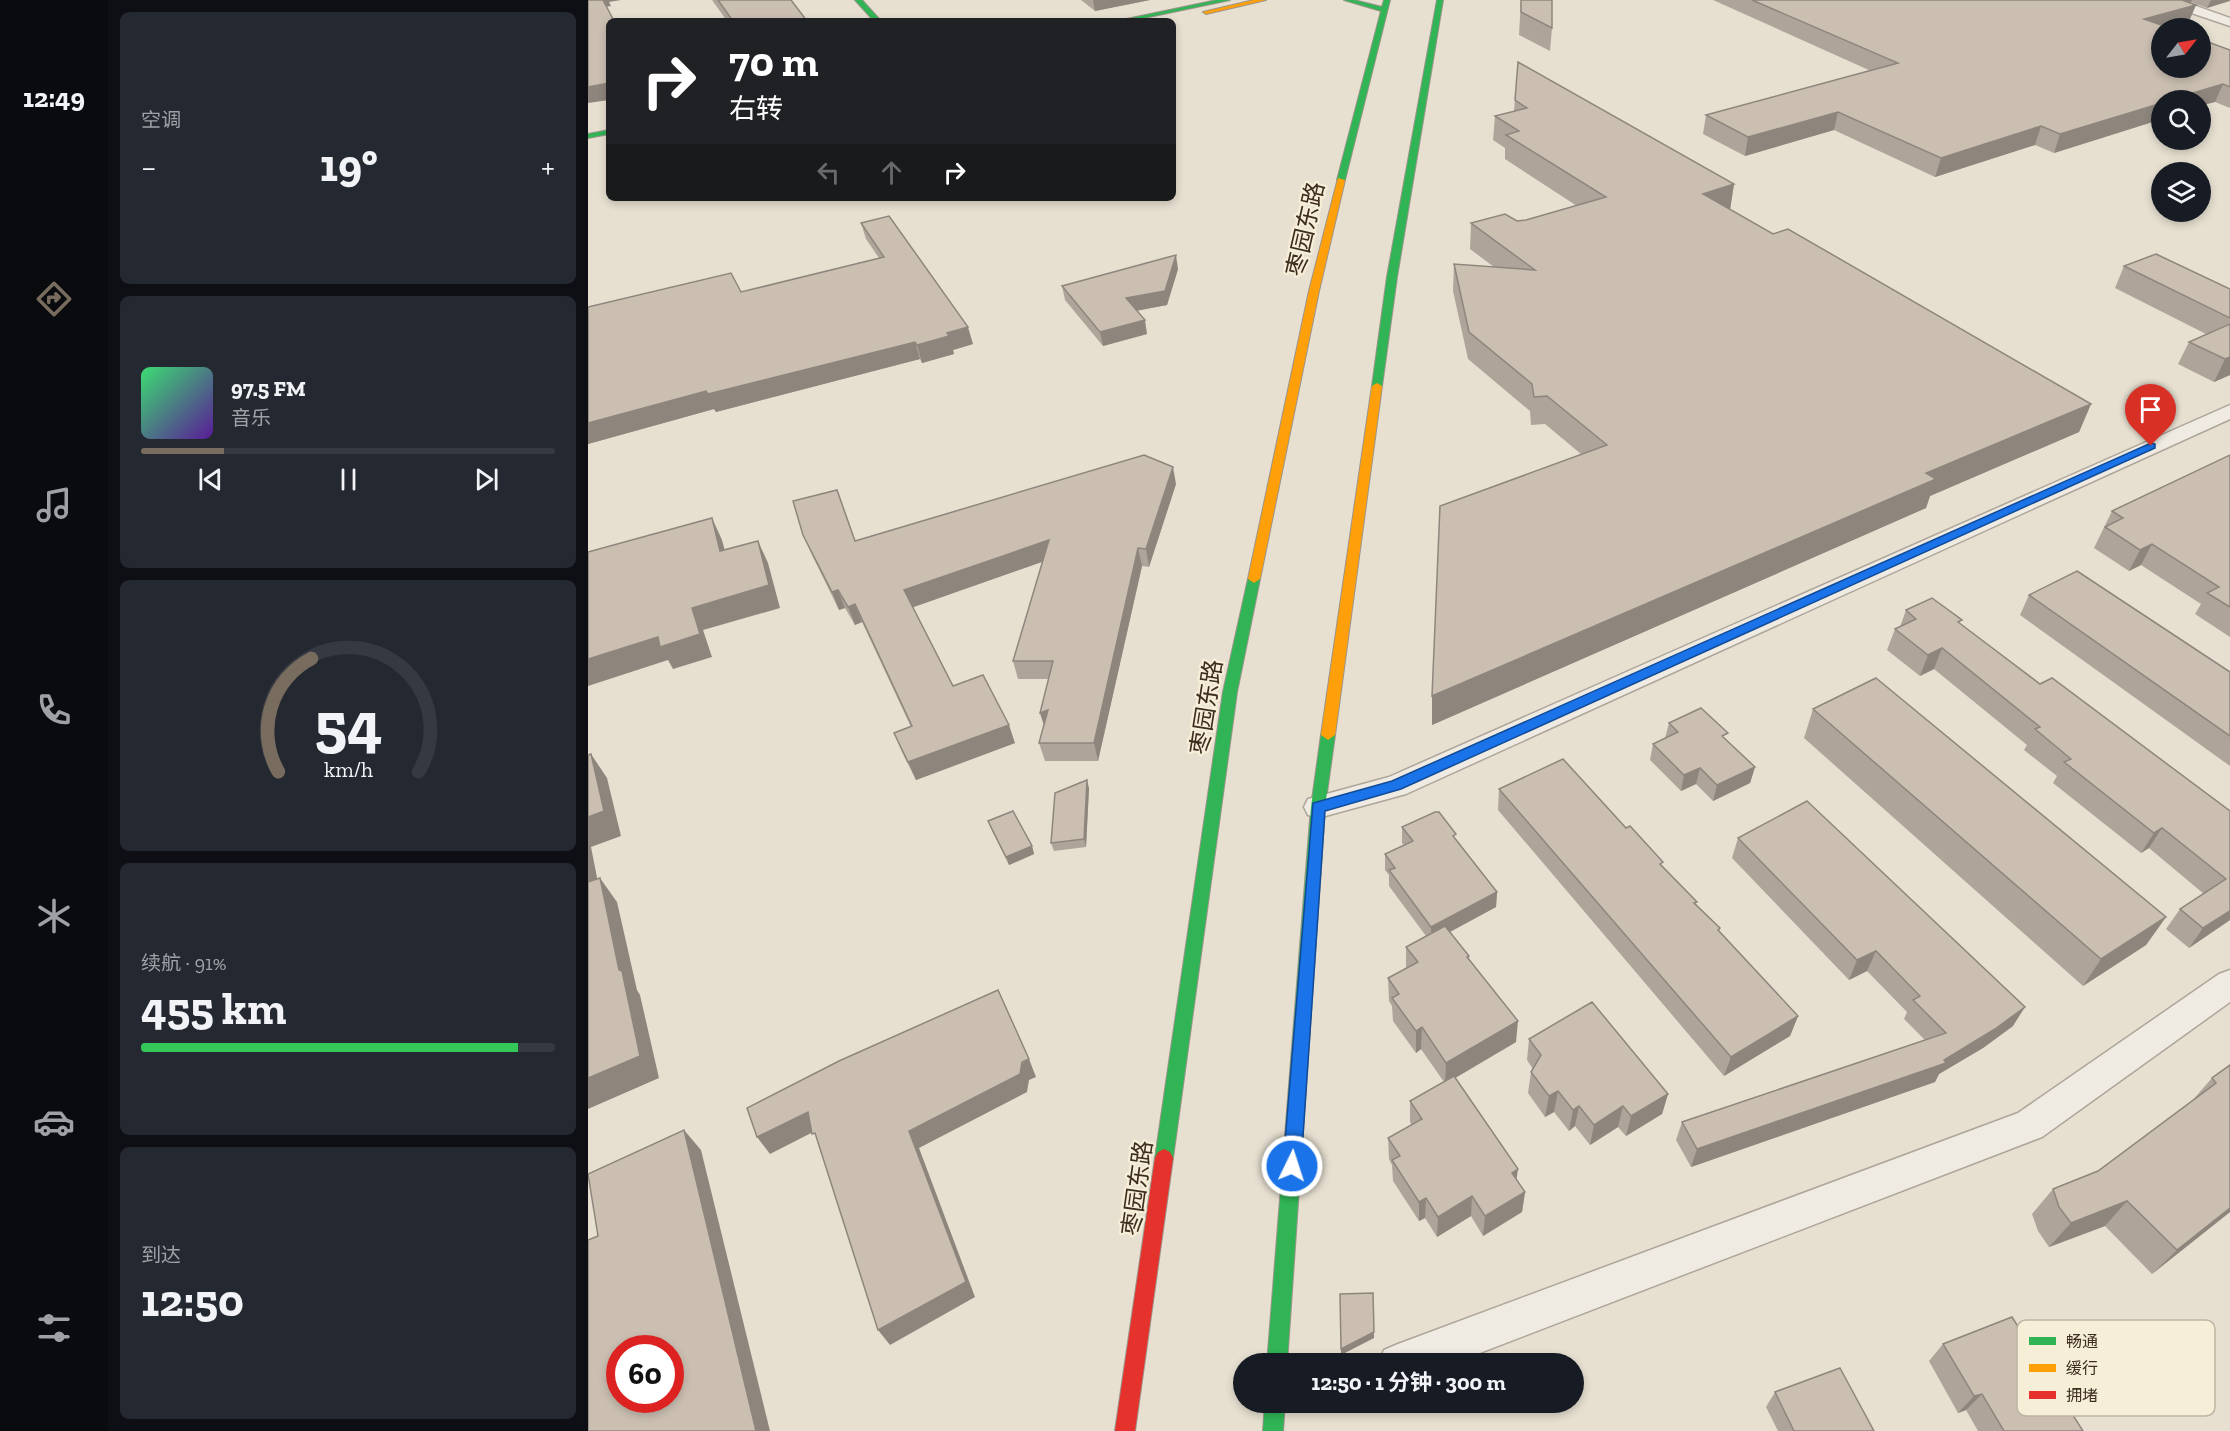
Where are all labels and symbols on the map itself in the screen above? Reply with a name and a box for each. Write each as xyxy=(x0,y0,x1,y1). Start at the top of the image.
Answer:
north arrow xyxy=(2151,18,2211,78)
street label: 枣园东路 xyxy=(1280,179,1330,279)
pin xyxy=(2125,384,2176,446)
street label: 枣园东路 xyxy=(1184,657,1228,757)
position arrow xyxy=(1260,1134,1324,1198)
street label: 枣园东路 xyxy=(1116,1138,1158,1238)
legend xyxy=(2017,1320,2215,1416)
text: 畅通 xyxy=(2066,1332,2098,1351)
speed limit sign: 60 xyxy=(606,1335,684,1413)
text: 缓行 xyxy=(2066,1359,2098,1378)
text: 拥堵 xyxy=(2066,1386,2098,1405)

